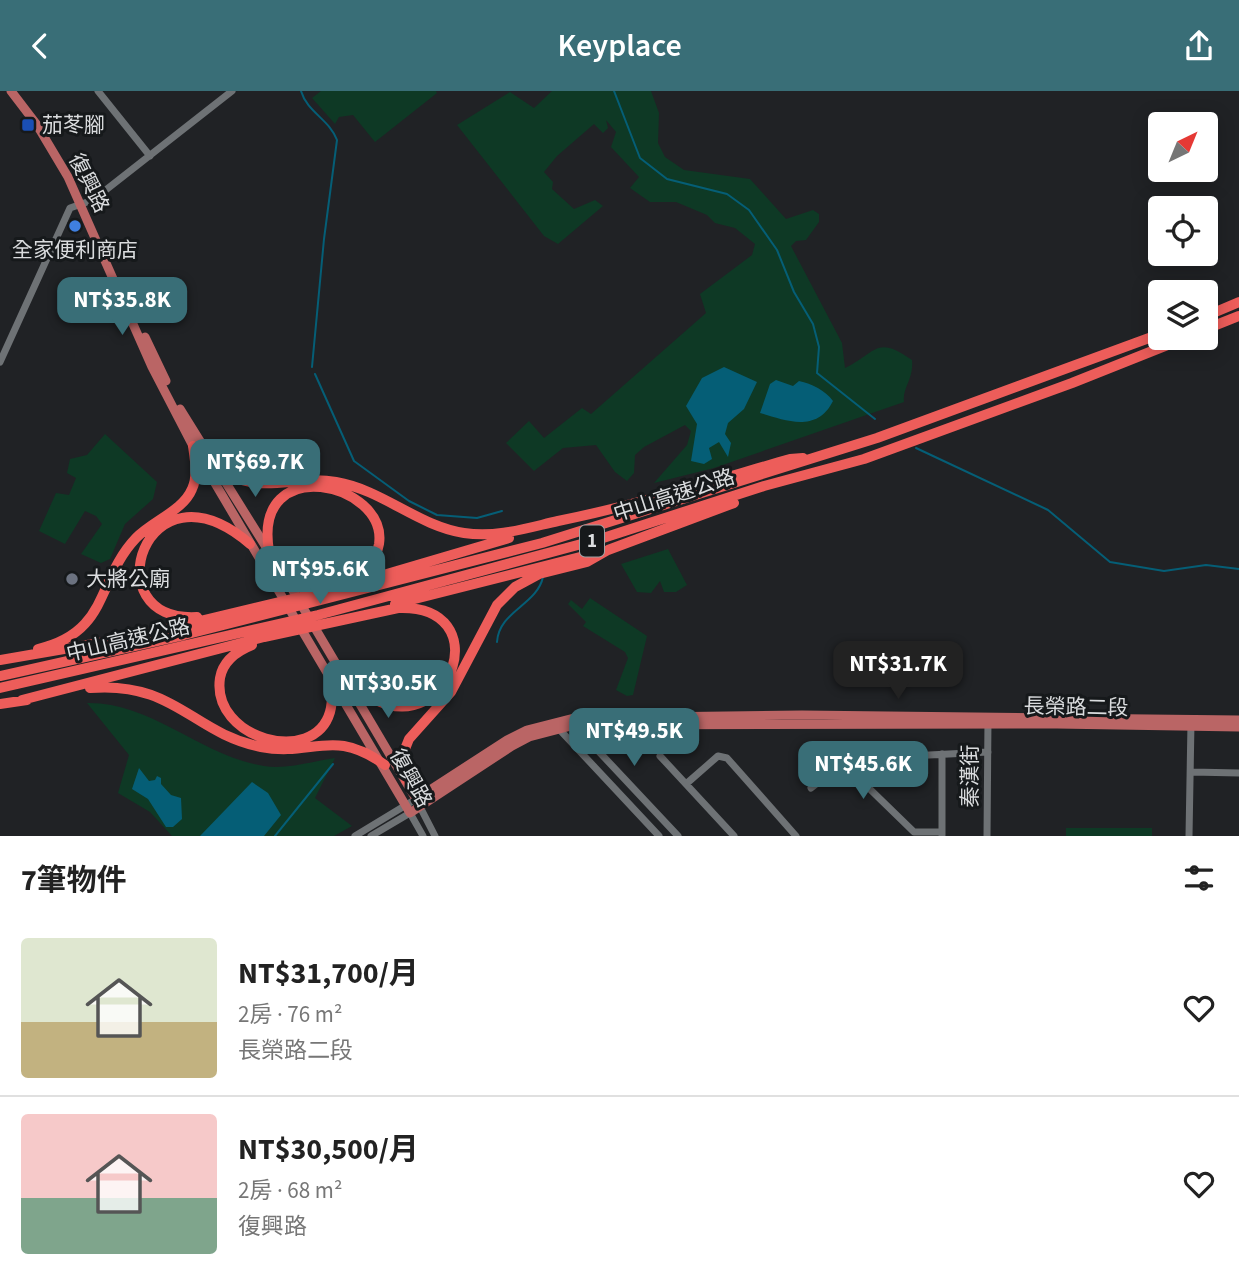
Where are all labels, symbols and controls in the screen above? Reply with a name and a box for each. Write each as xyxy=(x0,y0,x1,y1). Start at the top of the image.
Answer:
text: Keyplace xyxy=(557,23,682,69)
icon: back xyxy=(21,27,59,65)
icon: share xyxy=(1180,27,1218,65)
place label: 茄苳腳 xyxy=(42,110,105,140)
north arrow xyxy=(1148,112,1218,182)
map controls xyxy=(1148,112,1218,350)
marker: 茄苳腳 xyxy=(20,117,36,133)
street label: 復興路 xyxy=(61,148,117,218)
button: locate xyxy=(1148,196,1218,266)
marker: 全家便利商店 xyxy=(67,218,83,234)
place label: 全家便利商店 xyxy=(12,235,138,265)
pin: NT$35.8K xyxy=(50,278,194,337)
button: layers xyxy=(1148,280,1218,350)
text: NT$35.8K xyxy=(73,283,171,316)
pin: NT$69.7K xyxy=(183,439,327,499)
text: NT$69.7K xyxy=(206,445,304,478)
street label: 中山高速公路 xyxy=(609,461,739,529)
road number: 1 xyxy=(580,526,604,557)
pin: NT$95.6K xyxy=(248,547,392,606)
text: NT$95.6K xyxy=(271,552,369,585)
place label: 大將公廟 xyxy=(86,564,170,594)
marker: 大將公廟 xyxy=(64,571,80,587)
street label: 中山高速公路 xyxy=(63,611,193,669)
pin: NT$31.7K xyxy=(826,641,970,701)
text: NT$31.7K xyxy=(849,647,947,680)
pin: NT$30.5K xyxy=(316,661,460,720)
text: NT$30.5K xyxy=(339,666,437,699)
street label: 長榮路二段 xyxy=(1023,691,1129,723)
pin: NT$49.5K xyxy=(562,709,706,768)
text: NT$49.5K xyxy=(585,714,683,747)
pin: NT$45.6K xyxy=(791,741,935,801)
street label: 復興路 xyxy=(383,743,439,813)
street label: 秦漢街 xyxy=(955,745,985,808)
text: NT$45.6K xyxy=(814,747,912,780)
text: 7筆物件 xyxy=(21,859,127,902)
icon: filters xyxy=(1180,859,1218,897)
text: NT$31,700/月 xyxy=(238,952,419,995)
icon: home xyxy=(77,966,161,1050)
icon: heart xyxy=(1180,989,1218,1027)
text: 2房 · 76 m² xyxy=(238,998,342,1031)
text: 長榮路二段 xyxy=(238,1034,353,1067)
text: NT$30,500/月 xyxy=(238,1128,419,1171)
icon: home xyxy=(77,1142,161,1226)
icon: heart xyxy=(1180,1165,1218,1203)
text: 2房 · 68 m² xyxy=(238,1174,342,1207)
text: 復興路 xyxy=(238,1210,307,1243)

